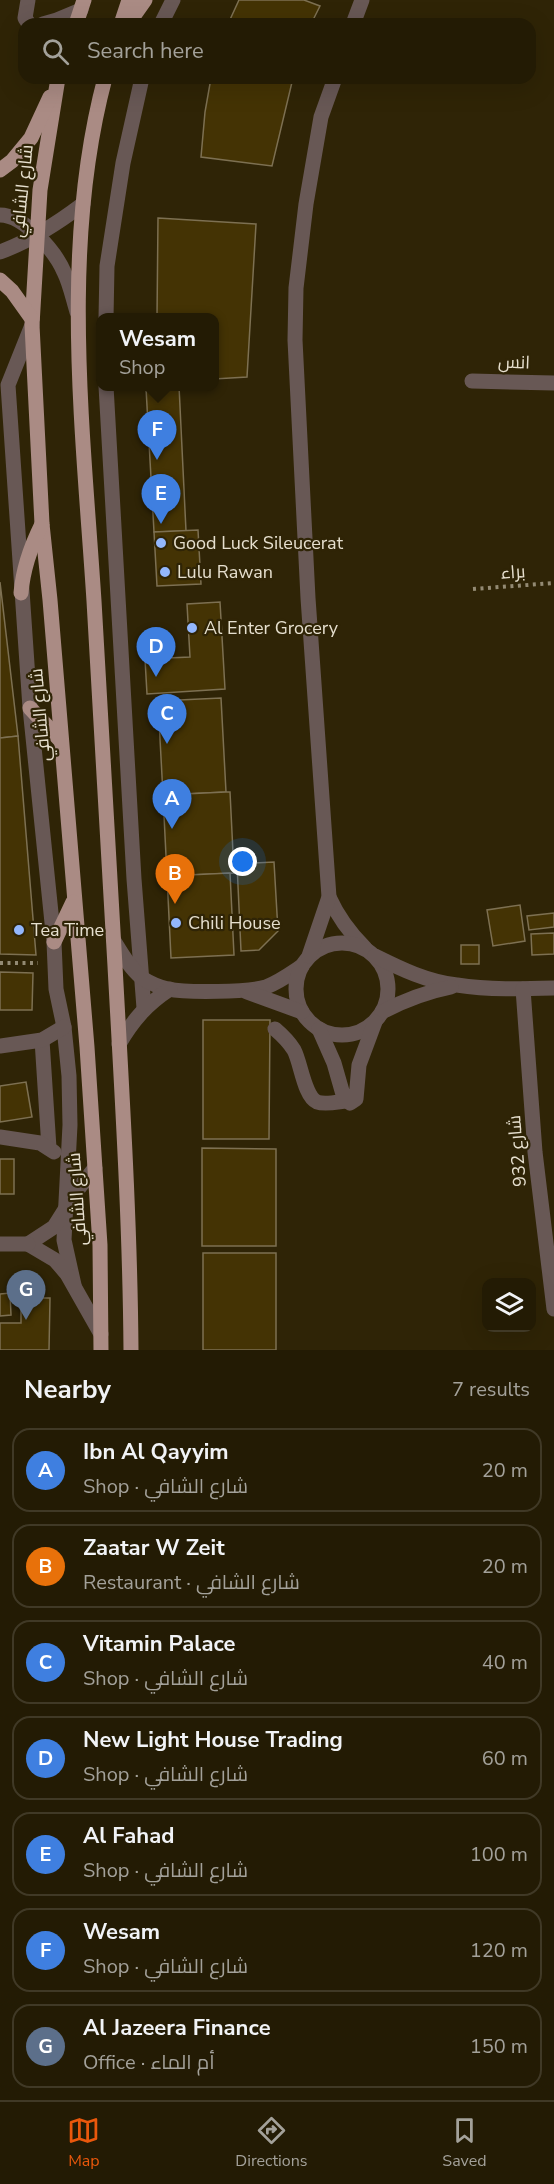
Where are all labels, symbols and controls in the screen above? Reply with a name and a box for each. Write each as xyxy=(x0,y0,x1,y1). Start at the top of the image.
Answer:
search box xyxy=(18,18,536,84)
icon: search xyxy=(39,35,72,68)
text: Search here xyxy=(87,36,204,66)
street label: شارع الشافي xyxy=(5,143,41,239)
popup xyxy=(96,313,219,391)
text: Wesam xyxy=(119,324,196,354)
street label: انس xyxy=(498,349,530,375)
text: Shop xyxy=(119,354,165,381)
pin: F xyxy=(138,410,176,460)
pin: E xyxy=(142,474,180,524)
place label: Good Luck Sileucerat xyxy=(173,531,344,555)
marker: Good Luck Sileucerat xyxy=(154,536,168,550)
street label: براء xyxy=(500,559,526,585)
place label: Lulu Rawan xyxy=(177,560,273,584)
marker: Lulu Rawan xyxy=(158,565,172,579)
place label: Al Enter Grocery xyxy=(204,616,339,640)
marker: Al Enter Grocery xyxy=(185,621,199,635)
pin: D xyxy=(136,628,176,677)
street label: شارع الشافي xyxy=(24,667,58,763)
pin: C xyxy=(148,694,186,744)
pin: A xyxy=(152,780,192,829)
your location xyxy=(228,847,257,876)
pin: B xyxy=(156,854,195,904)
place label: Chili House xyxy=(188,911,281,935)
marker: Chili House xyxy=(169,916,183,930)
place label: Tea Time xyxy=(31,918,104,942)
marker: Tea Time xyxy=(12,923,26,937)
street label: شارع 932 xyxy=(502,1114,532,1188)
street label: شارع الشافي xyxy=(62,1151,94,1246)
pin: G xyxy=(6,1270,46,1320)
map controls xyxy=(482,1278,536,1332)
button: layers xyxy=(482,1278,536,1332)
text: Nearby xyxy=(24,1372,111,1407)
text: 7 results xyxy=(452,1376,530,1403)
text: Ibn Al Qayyim xyxy=(83,1437,229,1467)
text: A xyxy=(38,1457,53,1484)
text: 20 m xyxy=(482,1457,528,1484)
text: Shop · شارع الشافي xyxy=(83,1473,248,1500)
text: Zaatar W Zeit xyxy=(83,1533,225,1563)
text: B xyxy=(39,1553,52,1580)
text: 20 m xyxy=(482,1553,528,1580)
text: Restaurant · شارع الشافي xyxy=(83,1569,300,1596)
text: Vitamin Palace xyxy=(83,1629,236,1659)
text: C xyxy=(39,1649,52,1676)
text: 40 m xyxy=(482,1649,528,1676)
text: Shop · شارع الشافي xyxy=(83,1665,248,1692)
text: New Light House Trading xyxy=(83,1725,343,1755)
text: D xyxy=(38,1745,53,1772)
text: 60 m xyxy=(482,1745,528,1772)
text: Shop · شارع الشافي xyxy=(83,1761,248,1788)
text: Al Fahad xyxy=(83,1821,174,1851)
text: E xyxy=(40,1841,51,1868)
text: 100 m xyxy=(470,1841,528,1868)
text: Shop · شارع الشافي xyxy=(83,1857,248,1884)
text: Wesam xyxy=(83,1917,160,1947)
text: F xyxy=(40,1937,51,1964)
text: 120 m xyxy=(470,1937,528,1964)
text: Shop · شارع الشافي xyxy=(83,1953,248,1980)
text: Al Jazeera Finance xyxy=(83,2013,271,2043)
text: G xyxy=(38,2033,53,2060)
text: 150 m xyxy=(470,2033,528,2060)
text: Office · أم الماء xyxy=(83,2049,215,2076)
tab: Map xyxy=(67,2114,100,2172)
tab: Directions xyxy=(235,2114,307,2172)
tab: Saved xyxy=(442,2114,487,2172)

